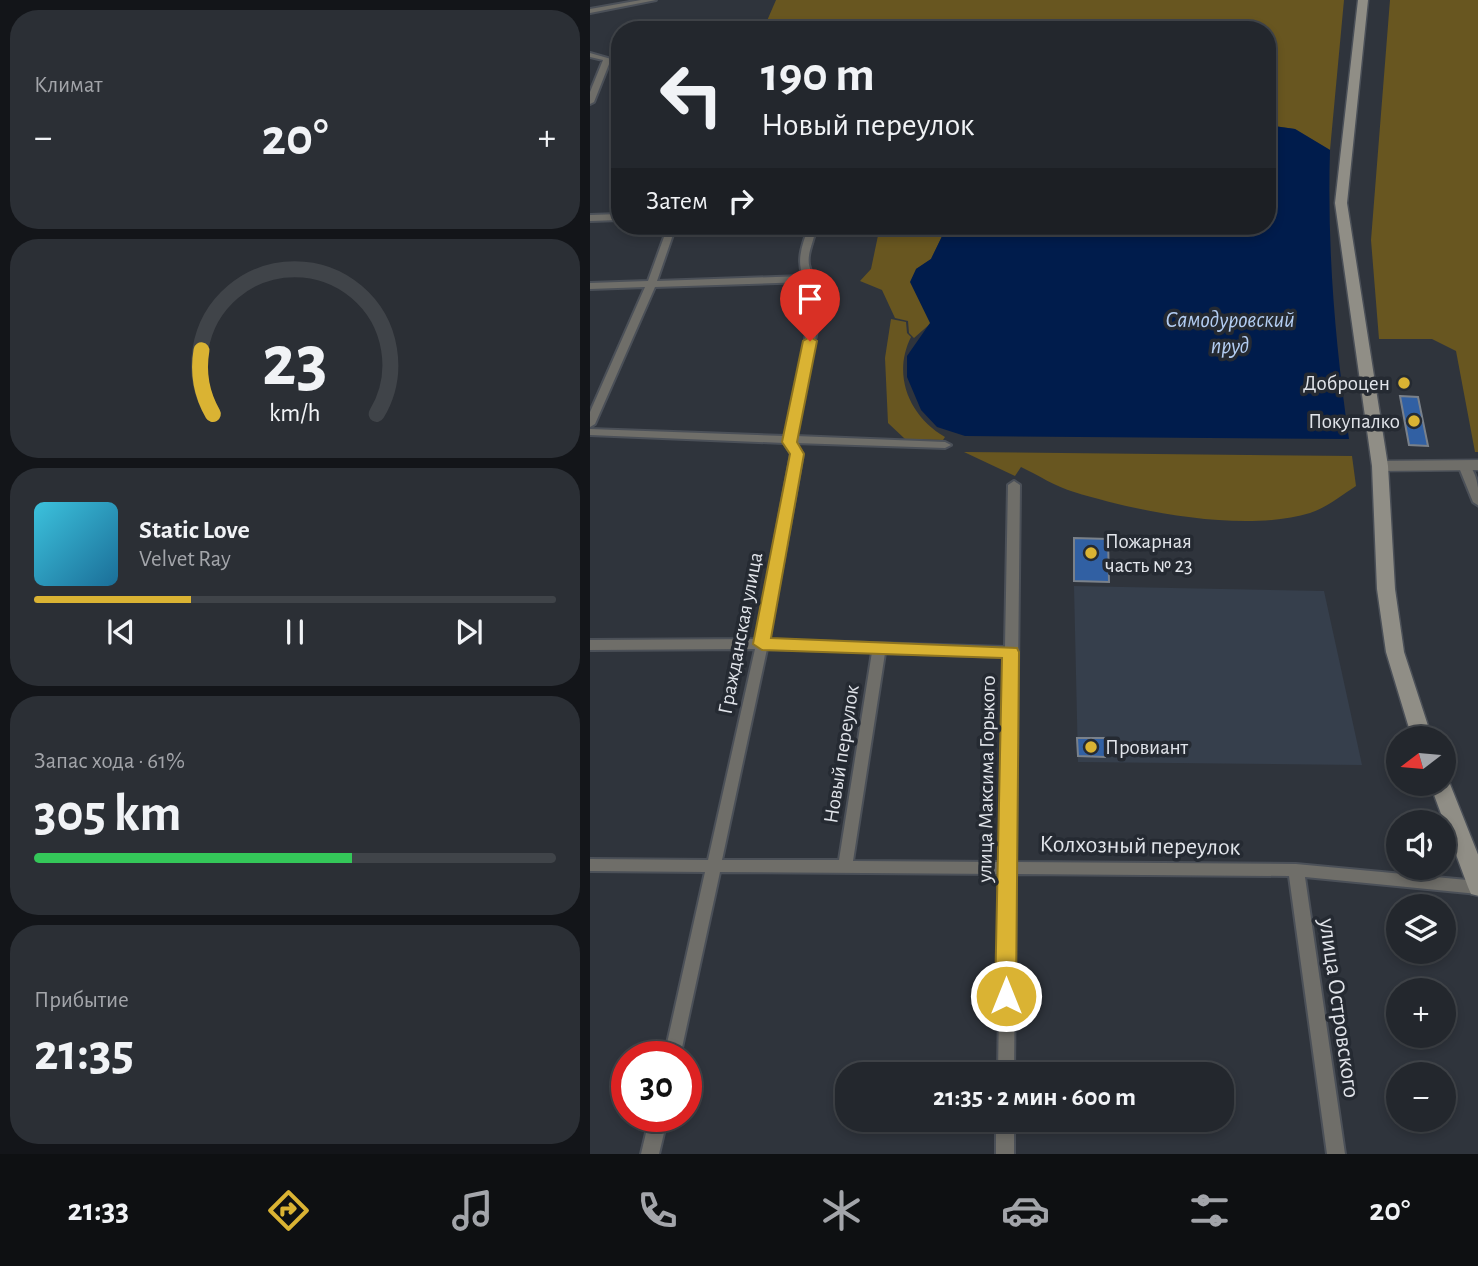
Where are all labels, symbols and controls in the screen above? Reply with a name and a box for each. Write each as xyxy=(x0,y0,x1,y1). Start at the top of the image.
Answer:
icon: left xyxy=(646,49,737,140)
text: 190 m xyxy=(761,51,875,100)
text: Климат xyxy=(34,74,103,97)
text: Новый переулок xyxy=(761,109,975,141)
text: 20° xyxy=(262,112,328,164)
text: − xyxy=(34,119,52,157)
text: + xyxy=(538,119,556,157)
icon: right xyxy=(722,182,760,220)
text: Затем xyxy=(646,188,708,214)
pin xyxy=(780,269,840,341)
icon: arrive xyxy=(791,280,829,318)
water label: Самодуровский пруд xyxy=(1165,309,1295,358)
text: 23 xyxy=(262,327,328,400)
place label: Доброцен xyxy=(1303,373,1390,394)
marker: Доброцен xyxy=(1396,375,1412,391)
text: km/h xyxy=(269,401,321,426)
place label: Покупалко xyxy=(1308,411,1400,432)
marker: Покупалко xyxy=(1406,413,1422,429)
text: Static Love xyxy=(139,517,250,543)
place label: Пожарная часть № 23 xyxy=(1105,531,1193,576)
marker: Пожарная часть № 23 xyxy=(1083,545,1099,561)
text: Velvet Ray xyxy=(139,548,231,571)
street label: Гражданская улица xyxy=(714,550,767,716)
icon: previous xyxy=(102,613,140,651)
icon: pause xyxy=(276,613,314,651)
icon: next xyxy=(450,613,488,651)
street label: улица Максима Горького xyxy=(974,675,999,884)
street label: Новый переулок xyxy=(820,683,863,825)
north arrow xyxy=(1386,726,1456,796)
map controls xyxy=(1386,726,1456,1132)
place label: Провиант xyxy=(1105,737,1189,758)
marker: Провиант xyxy=(1083,739,1099,755)
text: Запас хода · 61% xyxy=(34,750,185,773)
text: 305 km xyxy=(34,788,182,840)
button: sound xyxy=(1386,810,1456,880)
street label: Колхозный переулок xyxy=(1039,832,1241,860)
button: layers xyxy=(1386,894,1456,964)
street label: улица Островского xyxy=(1314,916,1364,1100)
position arrow xyxy=(969,959,1043,1033)
button: + xyxy=(1386,978,1456,1048)
text: Прибытие xyxy=(34,989,129,1012)
text: 21:35 xyxy=(34,1027,134,1079)
speed limit sign: 30 xyxy=(611,1041,702,1132)
button: − xyxy=(1386,1062,1456,1132)
text: 21:35 · 2 мин · 600 m xyxy=(933,1084,1136,1110)
icon: directions xyxy=(264,1186,313,1235)
icon: music xyxy=(448,1186,497,1235)
icon: phone xyxy=(633,1186,682,1235)
icon: climate xyxy=(817,1186,866,1235)
icon: car xyxy=(1001,1186,1050,1235)
icon: filters xyxy=(1185,1186,1234,1235)
text: 21:33 xyxy=(68,1194,129,1226)
text: 20° xyxy=(1369,1194,1410,1226)

